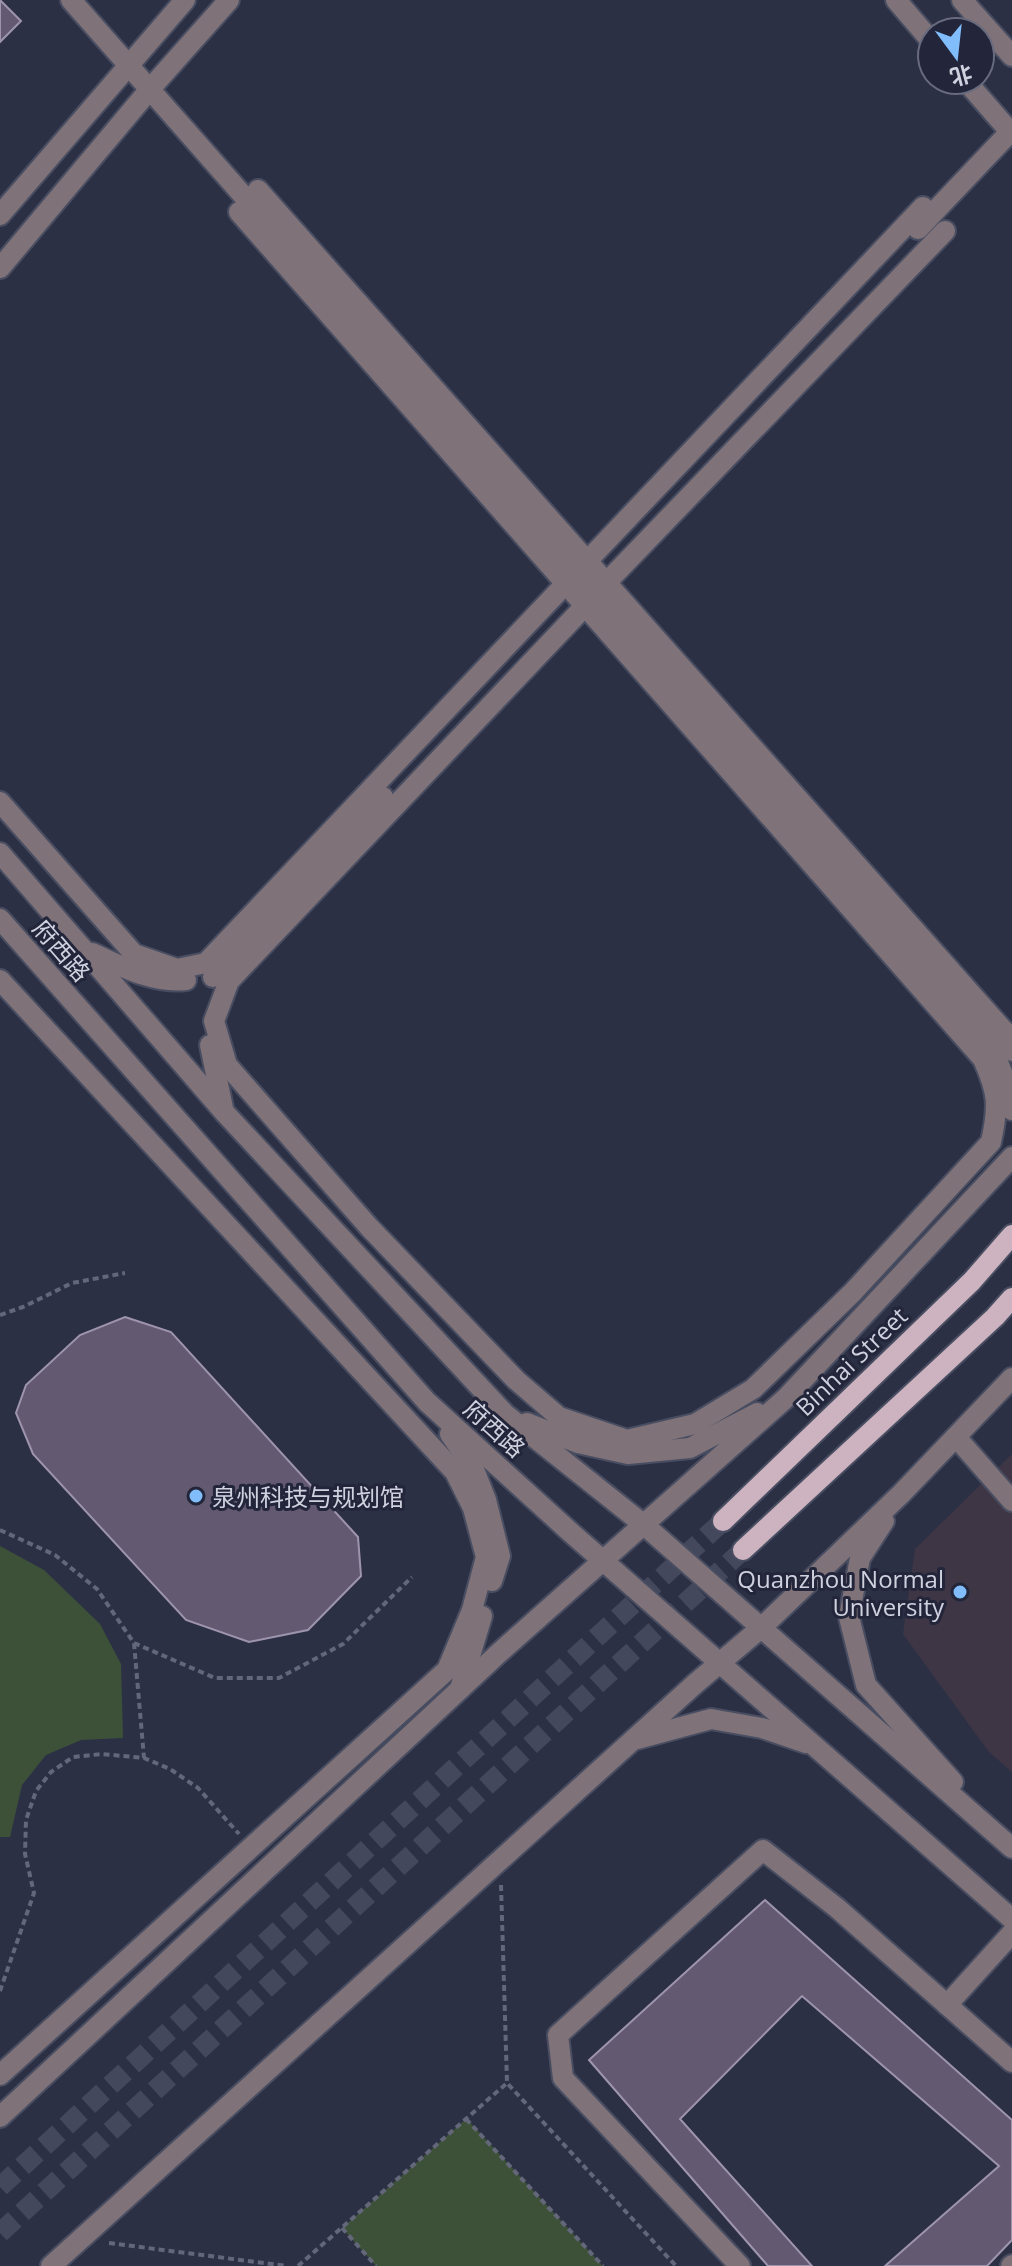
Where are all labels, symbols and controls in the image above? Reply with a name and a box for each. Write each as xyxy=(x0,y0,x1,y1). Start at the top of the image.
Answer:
north arrow xyxy=(916,16,996,96)
text: 北 xyxy=(947,59,976,94)
street label: 府西路 xyxy=(26,912,98,988)
street label: Binhai Street xyxy=(788,1299,914,1423)
street label: 府西路 xyxy=(457,1392,533,1464)
place label: 泉州科技与规划馆 xyxy=(212,1480,404,1513)
marker: 泉州科技与规划馆 xyxy=(187,1487,205,1505)
place label: Quanzhou Normal University xyxy=(737,1562,945,1623)
marker: Quanzhou Normal University xyxy=(951,1583,969,1601)

